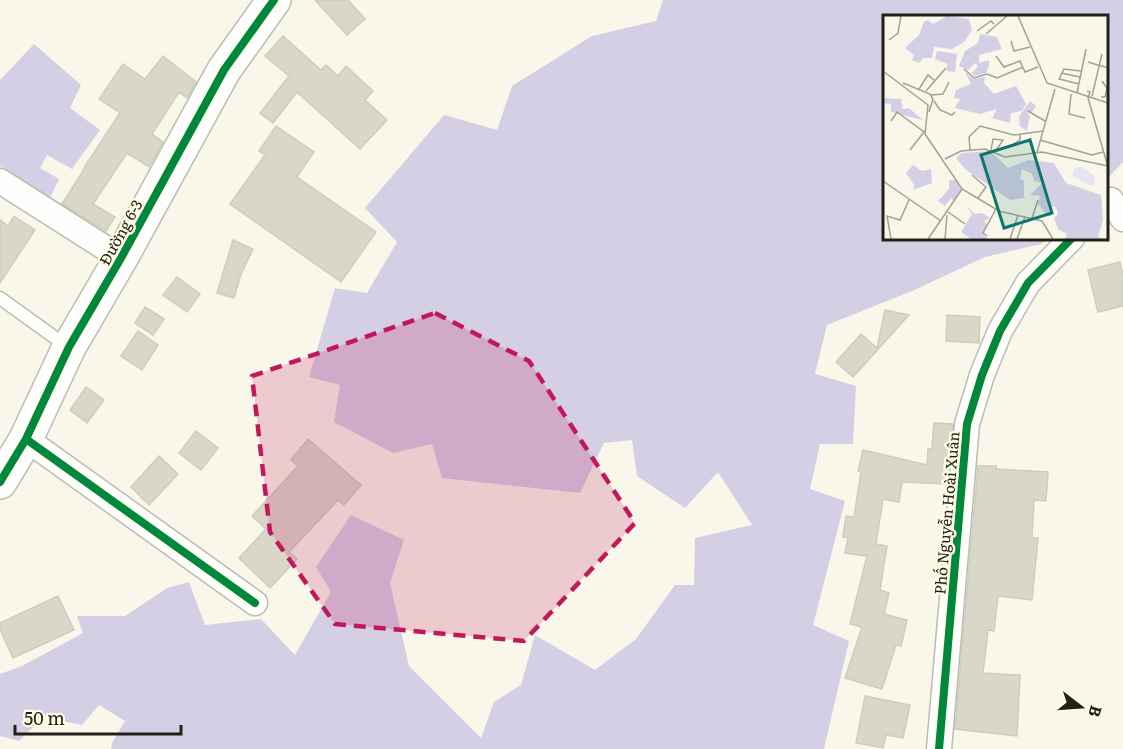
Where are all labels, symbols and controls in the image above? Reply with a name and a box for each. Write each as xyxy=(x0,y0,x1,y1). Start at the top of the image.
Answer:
inset map xyxy=(883,15,1108,240)
street label: Đường 6-3 xyxy=(92,195,148,269)
street label: Phố Nguyễn Hoài Xuân xyxy=(927,430,965,595)
north arrow xyxy=(1051,677,1111,737)
scale bar xyxy=(15,698,182,736)
text: B xyxy=(1083,703,1109,720)
text: 50 m xyxy=(24,704,65,731)

